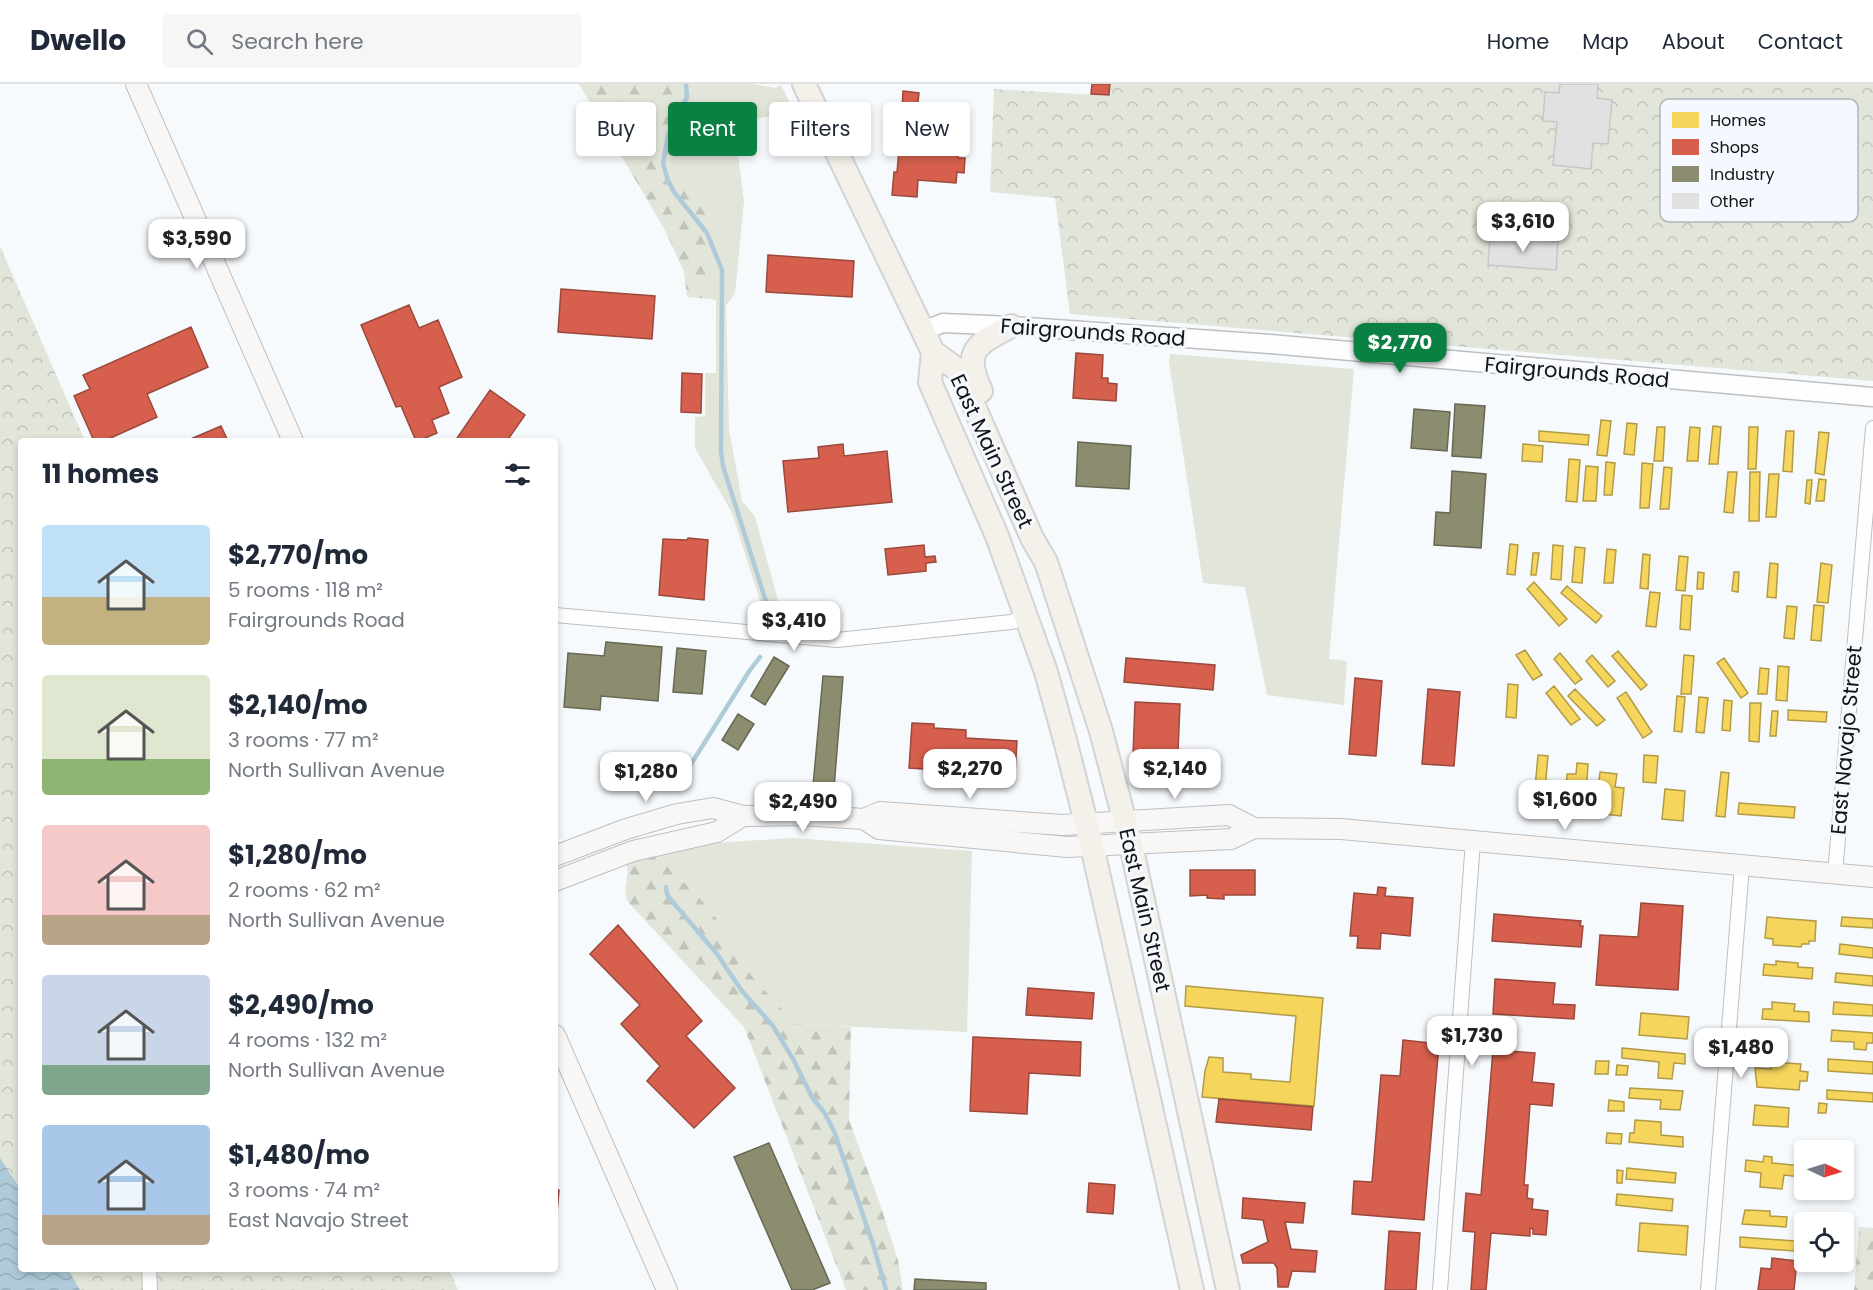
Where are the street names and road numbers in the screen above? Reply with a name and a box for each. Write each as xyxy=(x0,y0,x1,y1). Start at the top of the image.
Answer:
street label: Fairgrounds Road xyxy=(999,311,1187,353)
street label: Fairgrounds Road xyxy=(1483,349,1671,395)
street label: East Main Street xyxy=(944,369,1040,533)
street label: East Navajo Street xyxy=(1823,644,1869,836)
street label: East Main Street xyxy=(1112,825,1178,995)

